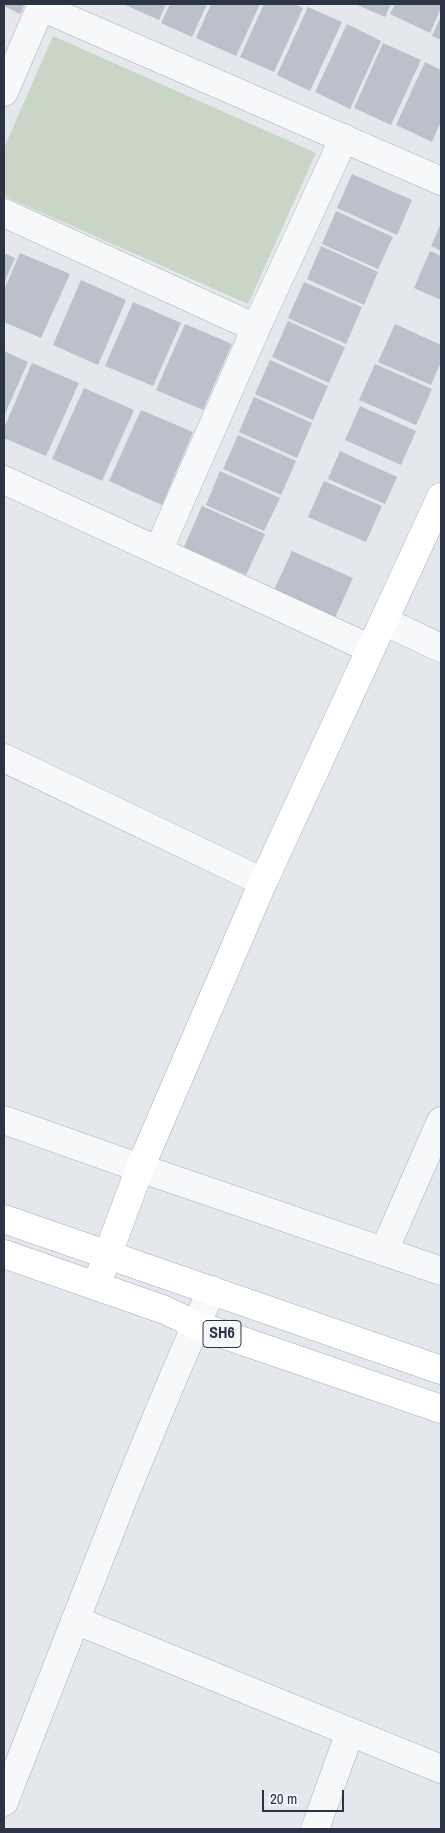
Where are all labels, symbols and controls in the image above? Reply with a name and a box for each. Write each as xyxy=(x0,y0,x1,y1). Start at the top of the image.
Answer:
road number: SH6 xyxy=(203,1320,241,1348)
scale bar xyxy=(265,1780,348,1812)
text: 20 m xyxy=(270,1788,297,1809)

